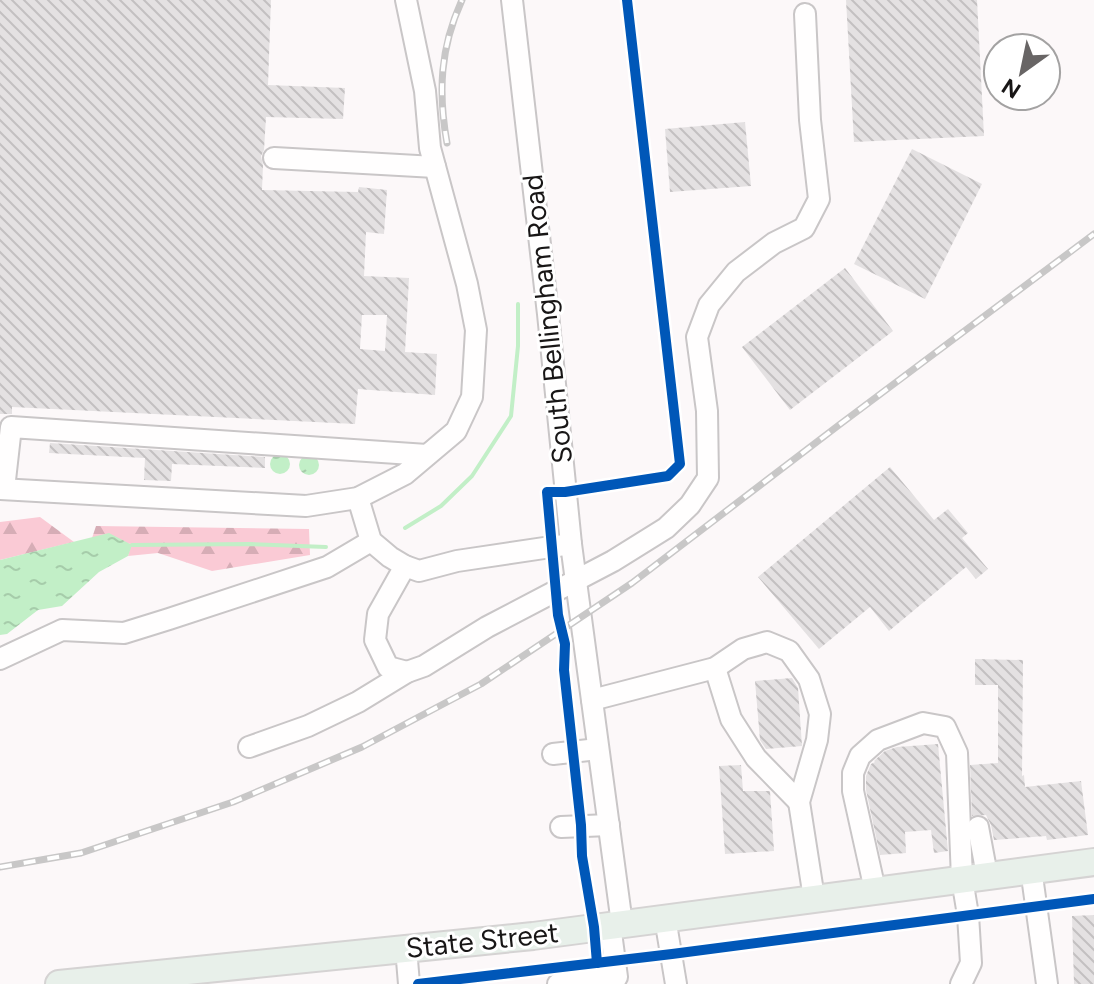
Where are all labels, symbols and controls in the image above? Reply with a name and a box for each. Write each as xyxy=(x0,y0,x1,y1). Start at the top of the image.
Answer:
north arrow xyxy=(982,32,1062,112)
text: N xyxy=(997,72,1026,104)
street label: South Bellingham Road xyxy=(515,173,579,465)
street label: State Street xyxy=(404,915,560,965)

